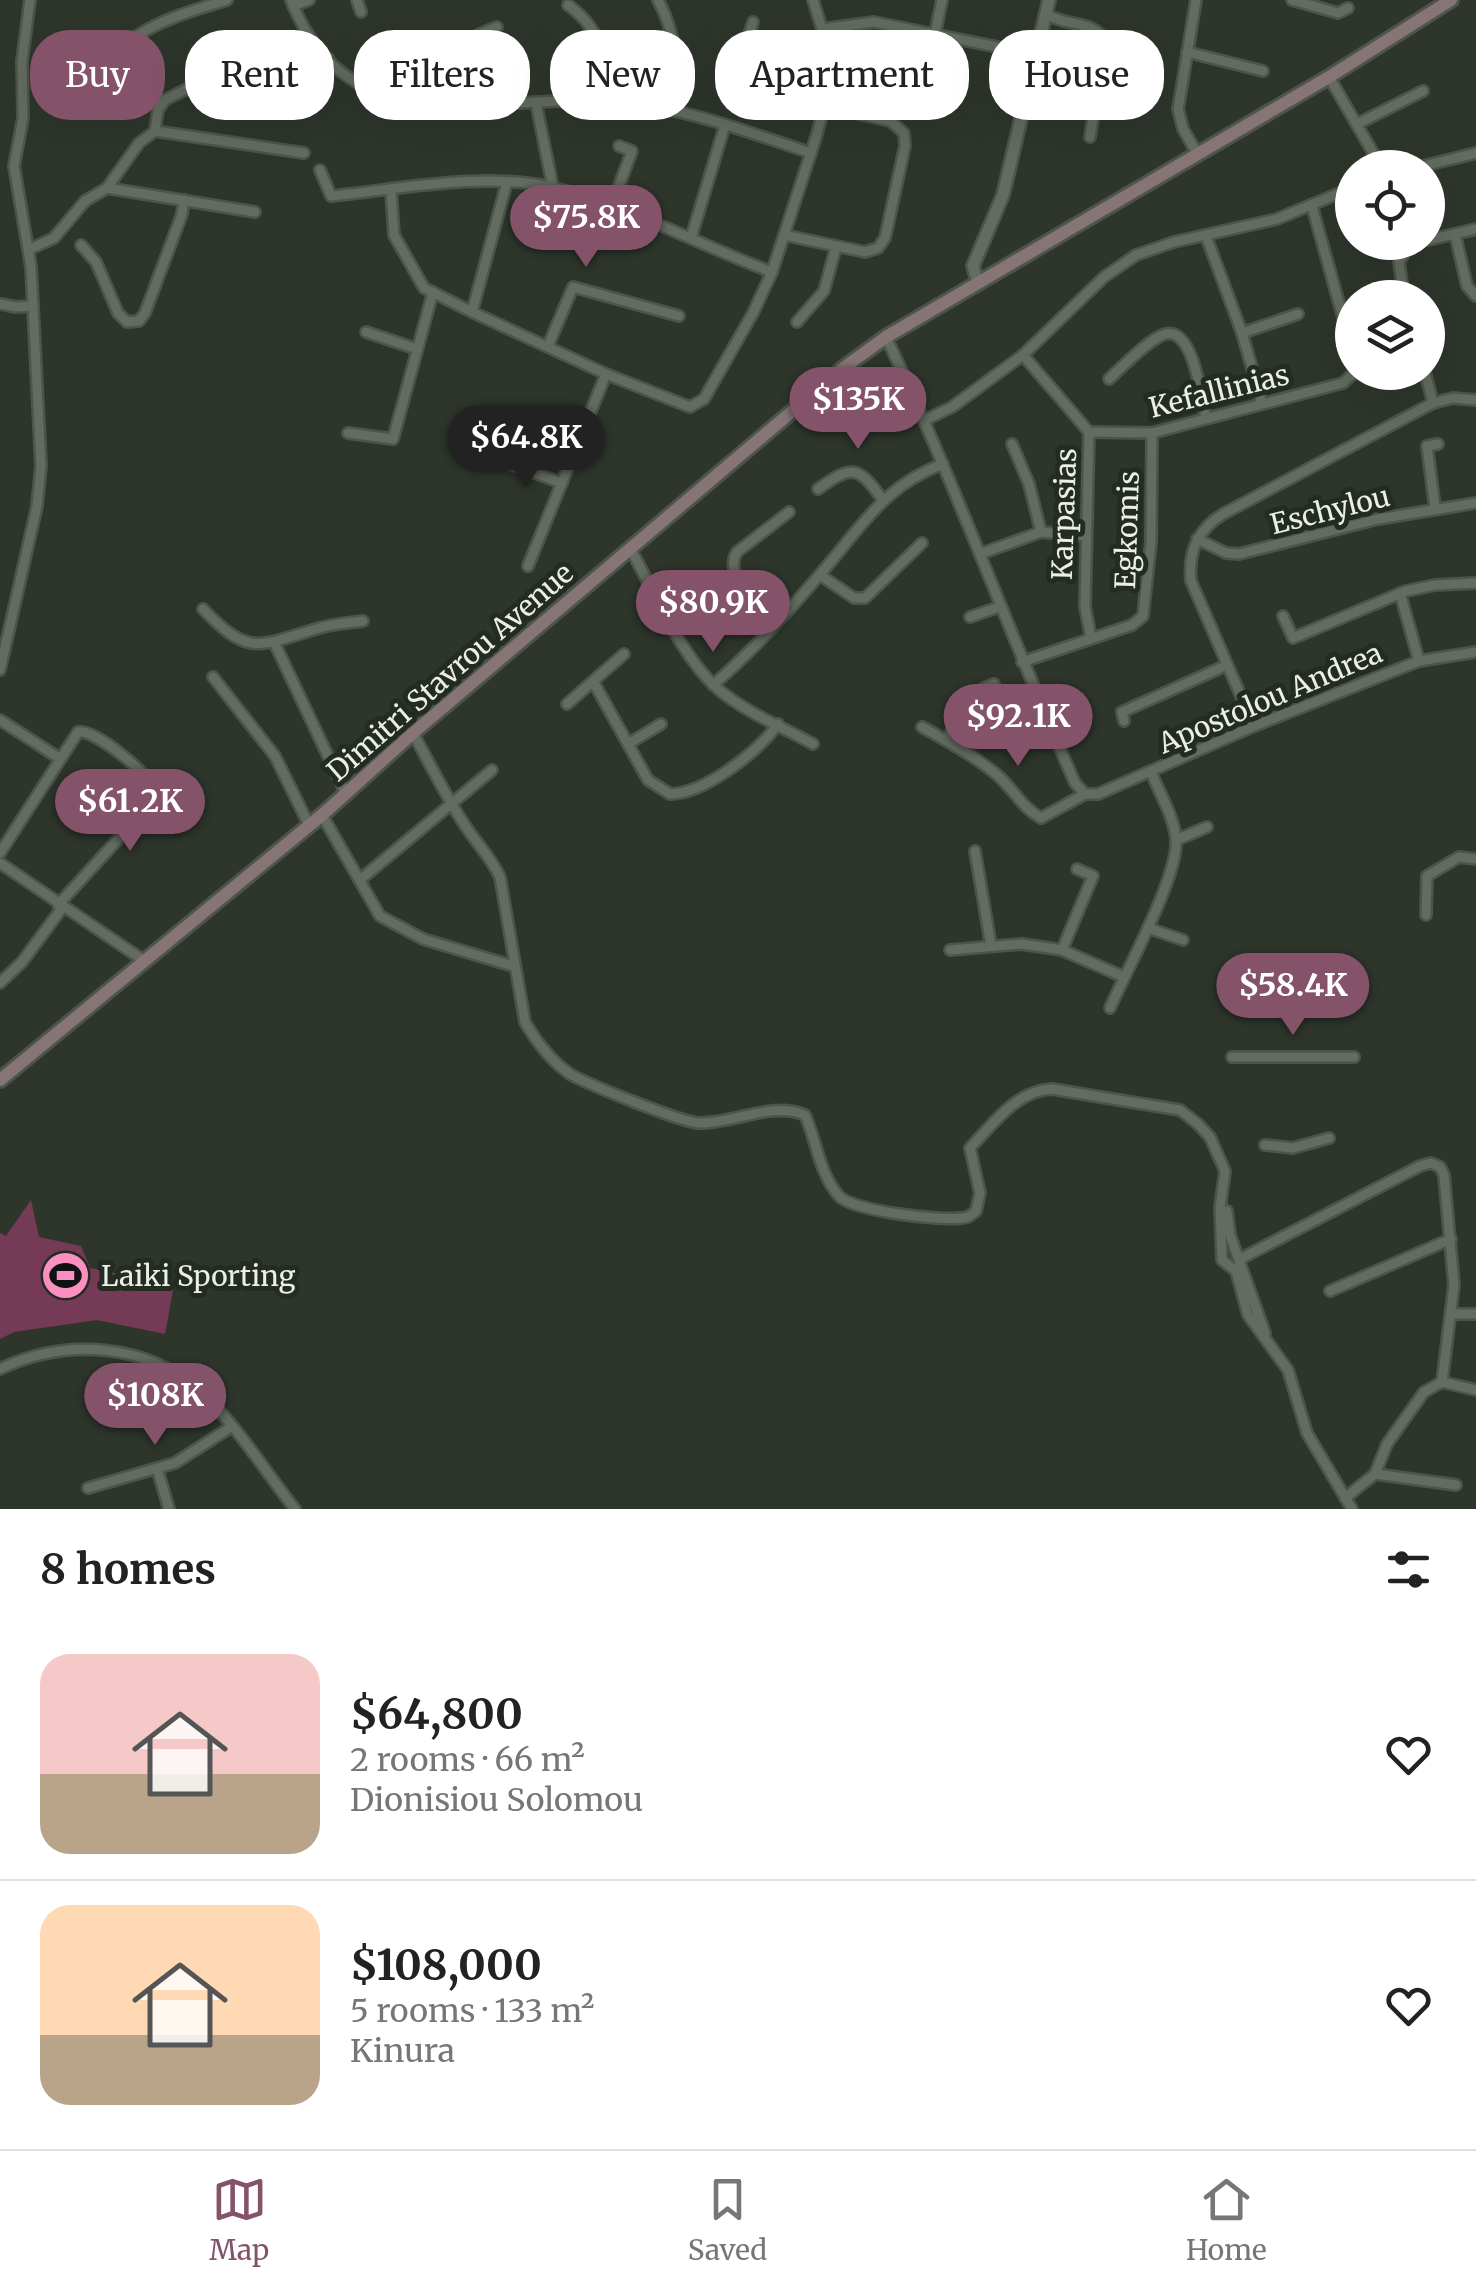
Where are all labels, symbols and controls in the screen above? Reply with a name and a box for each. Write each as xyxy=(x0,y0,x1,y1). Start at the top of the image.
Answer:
chip: Buy xyxy=(30,30,165,120)
chip: Rent xyxy=(185,30,334,120)
chip: Filters xyxy=(354,30,530,120)
chip: New xyxy=(550,30,695,120)
chip: Apartment xyxy=(715,30,969,120)
chip: House xyxy=(989,30,1164,120)
map controls xyxy=(1335,150,1445,390)
button: locate xyxy=(1335,150,1445,260)
pin: $75.8K xyxy=(505,185,667,270)
text: $75.8K xyxy=(532,197,640,237)
button: layers xyxy=(1335,280,1445,390)
street label: Kefallinias xyxy=(1145,356,1293,426)
pin: $135K xyxy=(788,367,928,452)
text: $135K xyxy=(811,379,905,419)
pin: $64.8K xyxy=(445,405,607,490)
text: $64.8K xyxy=(470,417,582,457)
street label: Karpasias xyxy=(1044,448,1084,580)
street label: Egkomis xyxy=(1107,470,1147,590)
street label: Eschylou xyxy=(1267,478,1393,542)
street label: Dimitri Stavrou Avenue xyxy=(319,555,581,789)
pin: $80.9K xyxy=(632,570,794,655)
text: $80.9K xyxy=(658,582,768,622)
street label: Apostolou Andrea xyxy=(1152,635,1387,762)
pin: $92.1K xyxy=(937,684,1099,769)
text: $92.1K xyxy=(966,696,1070,736)
pin: $61.2K xyxy=(49,769,211,854)
text: $61.2K xyxy=(77,781,183,821)
pin: $58.4K xyxy=(1212,953,1374,1038)
text: $58.4K xyxy=(1238,965,1348,1005)
sports icon: Laiki Sporting xyxy=(40,1250,92,1302)
place label: Laiki Sporting xyxy=(101,1258,295,1294)
pin: $108K xyxy=(85,1363,225,1448)
text: $108K xyxy=(106,1375,204,1415)
icon: filters xyxy=(1381,1542,1436,1597)
text: 8 homes xyxy=(40,1543,216,1595)
text: $64,800 xyxy=(350,1688,523,1740)
icon: home xyxy=(120,1694,240,1814)
icon: heart xyxy=(1381,1727,1436,1782)
text: 2 rooms · 66 m² xyxy=(350,1740,585,1780)
text: Dionisiou Solomou xyxy=(350,1780,643,1820)
text: $108,000 xyxy=(350,1939,542,1991)
icon: home xyxy=(120,1945,240,2065)
icon: heart xyxy=(1381,1978,1436,2033)
text: 5 rooms · 133 m² xyxy=(350,1991,594,2031)
text: Kinura xyxy=(350,2031,455,2071)
tab: Map xyxy=(209,2172,269,2268)
tab: Saved xyxy=(688,2172,767,2268)
tab: Home xyxy=(1186,2172,1267,2268)

